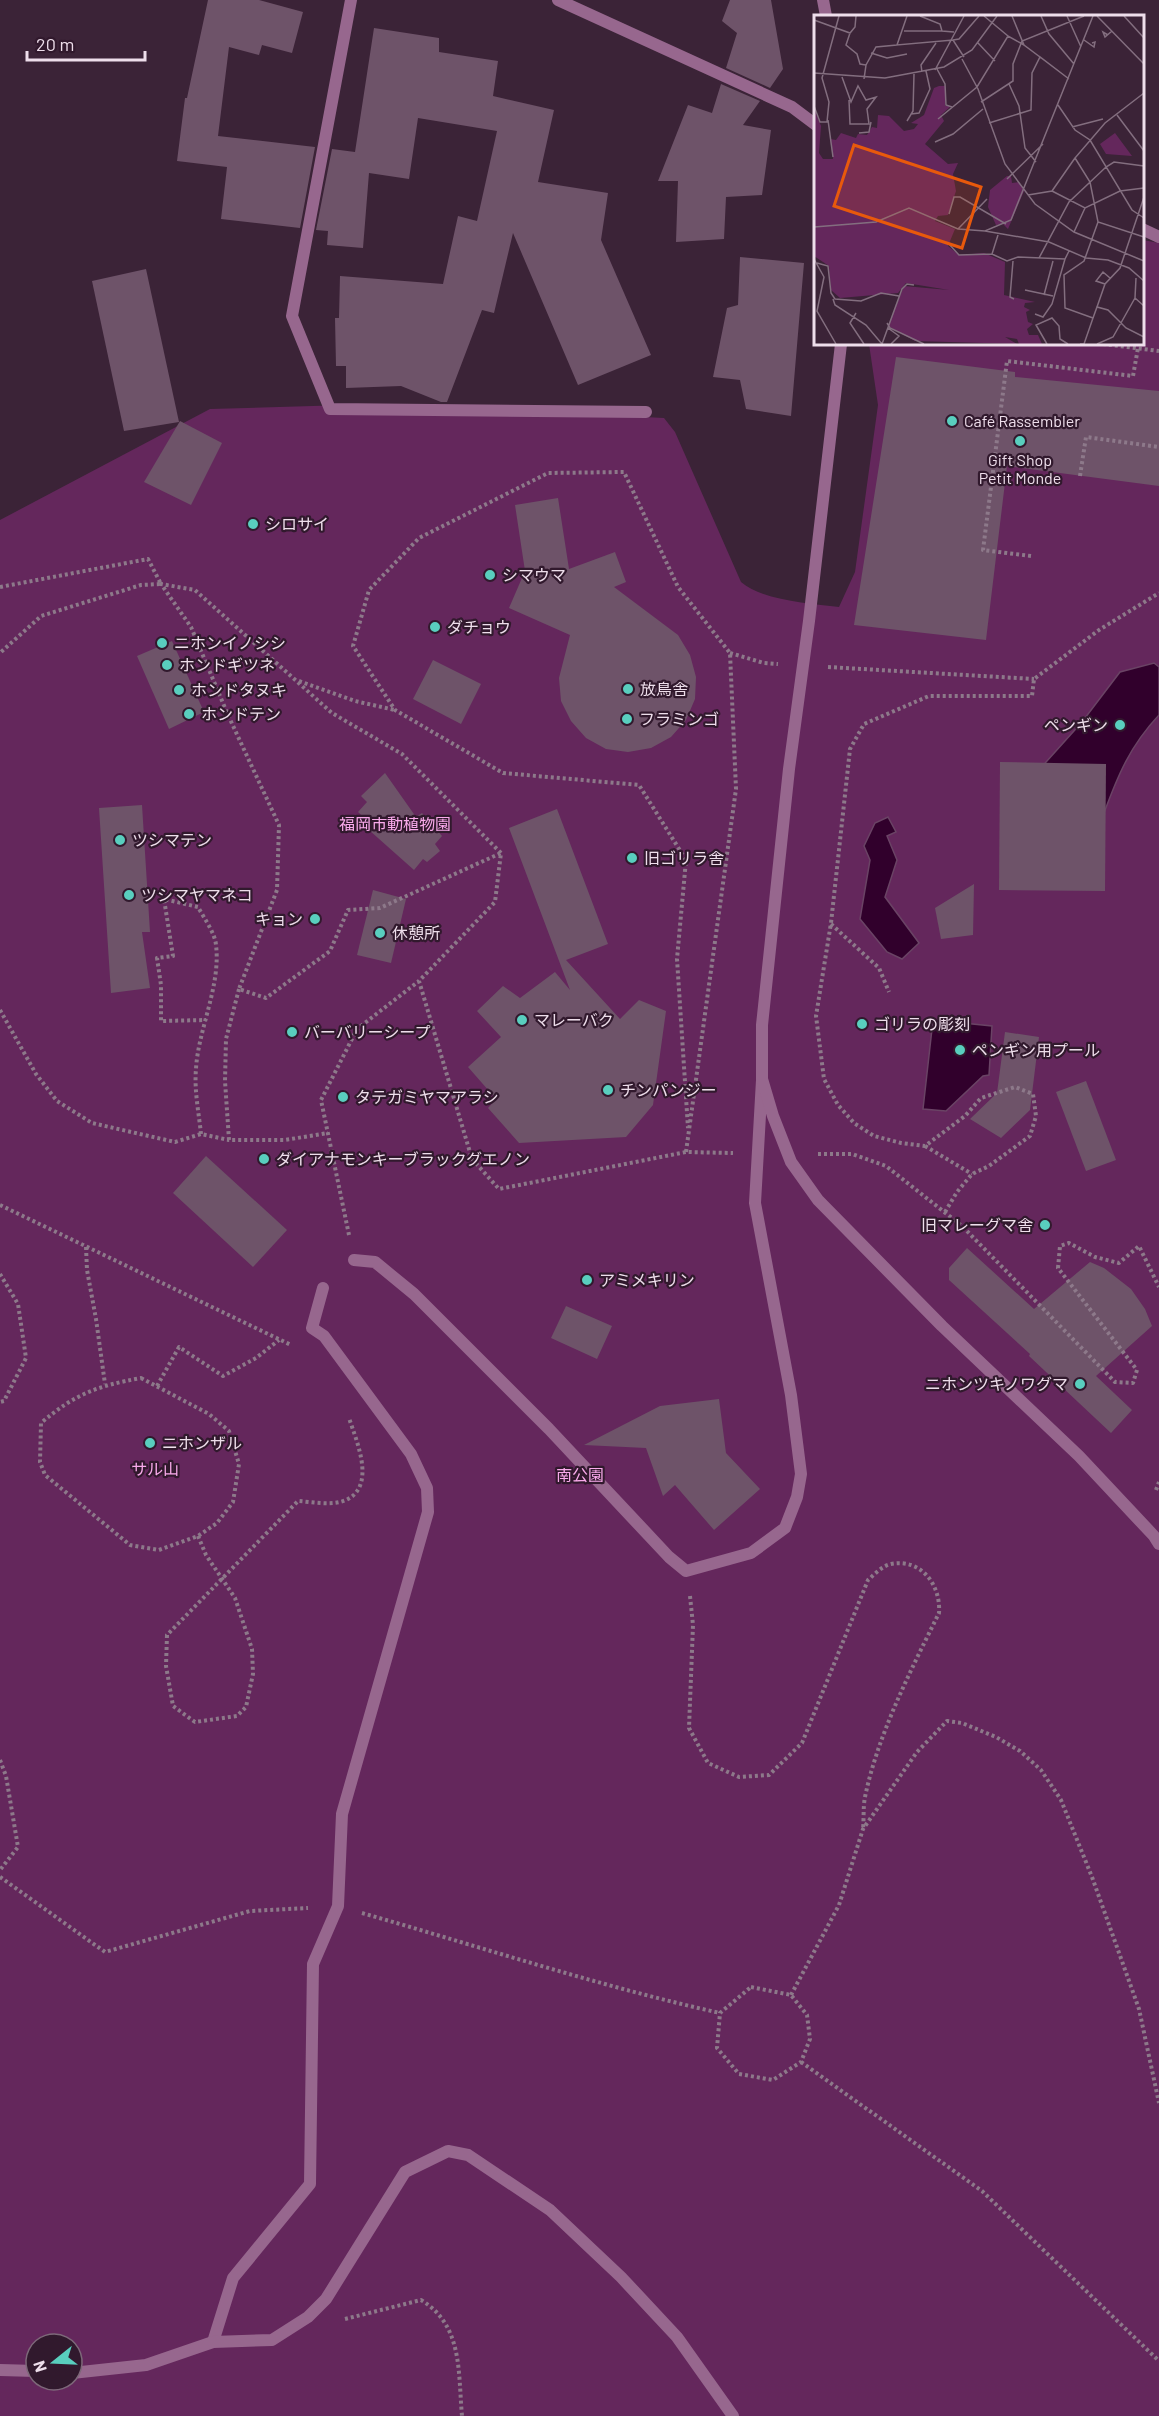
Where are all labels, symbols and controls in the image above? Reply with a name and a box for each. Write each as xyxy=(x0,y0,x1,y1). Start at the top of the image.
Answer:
inset map xyxy=(814,15,1144,345)
scale bar xyxy=(27,24,146,62)
text: 20 m xyxy=(36,33,74,55)
place label: Café Rassembler xyxy=(964,411,1080,430)
marker: Café Rassembler xyxy=(945,414,959,428)
marker: Gift Shop Petit Monde xyxy=(1013,434,1027,448)
place label: Gift Shop Petit Monde xyxy=(979,450,1061,487)
place label: シロサイ xyxy=(265,514,329,533)
marker: シロサイ xyxy=(246,517,260,531)
place label: シマウマ xyxy=(502,565,566,584)
marker: シマウマ xyxy=(483,568,497,582)
place label: ダチョウ xyxy=(447,617,511,636)
marker: ダチョウ xyxy=(428,620,442,634)
place label: ニホンイノシシ xyxy=(174,633,286,652)
marker: ニホンイノシシ xyxy=(155,636,169,650)
place label: ホンドギツネ xyxy=(179,655,275,674)
marker: ホンドギツネ xyxy=(160,658,174,672)
place label: 放鳥舎 xyxy=(640,679,688,698)
place label: ホンドタヌキ xyxy=(191,680,287,699)
marker: 放鳥舎 xyxy=(621,682,635,696)
marker: ホンドタヌキ xyxy=(172,683,186,697)
place label: ホンドテン xyxy=(201,704,281,723)
marker: ホンドテン xyxy=(182,707,196,721)
place label: フラミンゴ xyxy=(639,709,719,728)
marker: フラミンゴ xyxy=(620,712,634,726)
place label: ペンギン xyxy=(1044,715,1108,734)
marker: ペンギン xyxy=(1113,718,1127,732)
park label: 福岡市動植物園 xyxy=(339,814,451,833)
place label: ツシマテン xyxy=(132,830,212,849)
marker: ツシマテン xyxy=(113,833,127,847)
place label: 旧ゴリラ舎 xyxy=(644,848,724,867)
marker: 旧ゴリラ舎 xyxy=(625,851,639,865)
place label: ツシマヤマネコ xyxy=(141,885,253,904)
marker: ツシマヤマネコ xyxy=(122,888,136,902)
place label: キョン xyxy=(255,909,303,928)
marker: キョン xyxy=(308,912,322,926)
place label: 休憩所 xyxy=(392,923,440,942)
marker: 休憩所 xyxy=(373,926,387,940)
place label: マレーバク xyxy=(534,1010,614,1029)
marker: マレーバク xyxy=(515,1013,529,1027)
place label: ゴリラの彫刻 xyxy=(874,1014,970,1033)
marker: ゴリラの彫刻 xyxy=(855,1017,869,1031)
place label: バーバリーシープ xyxy=(304,1022,431,1041)
marker: バーバリーシープ xyxy=(285,1025,299,1039)
place label: ペンギン用プール xyxy=(972,1040,1100,1059)
marker: ペンギン用プール xyxy=(953,1043,967,1057)
place label: チンパンジー xyxy=(620,1080,717,1099)
marker: チンパンジー xyxy=(601,1083,615,1097)
place label: タテガミヤマアラシ xyxy=(355,1087,499,1106)
marker: タテガミヤマアラシ xyxy=(336,1090,350,1104)
place label: ダイアナモンキーブラックグエノン xyxy=(276,1149,530,1168)
marker: ダイアナモンキーブラックグエノン xyxy=(257,1152,271,1166)
place label: 旧マレーグマ舎 xyxy=(921,1215,1033,1234)
marker: 旧マレーグマ舎 xyxy=(1038,1218,1052,1232)
place label: アミメキリン xyxy=(599,1270,695,1289)
marker: アミメキリン xyxy=(580,1273,594,1287)
place label: ニホンツキノワグマ xyxy=(925,1374,1068,1393)
marker: ニホンツキノワグマ xyxy=(1073,1377,1087,1391)
place label: ニホンザル xyxy=(162,1433,242,1452)
marker: ニホンザル xyxy=(143,1436,157,1450)
park label: サル山 xyxy=(131,1459,179,1478)
park label: 南公園 xyxy=(556,1465,604,1484)
north arrow xyxy=(24,2332,84,2392)
text: N xyxy=(29,2359,50,2375)

